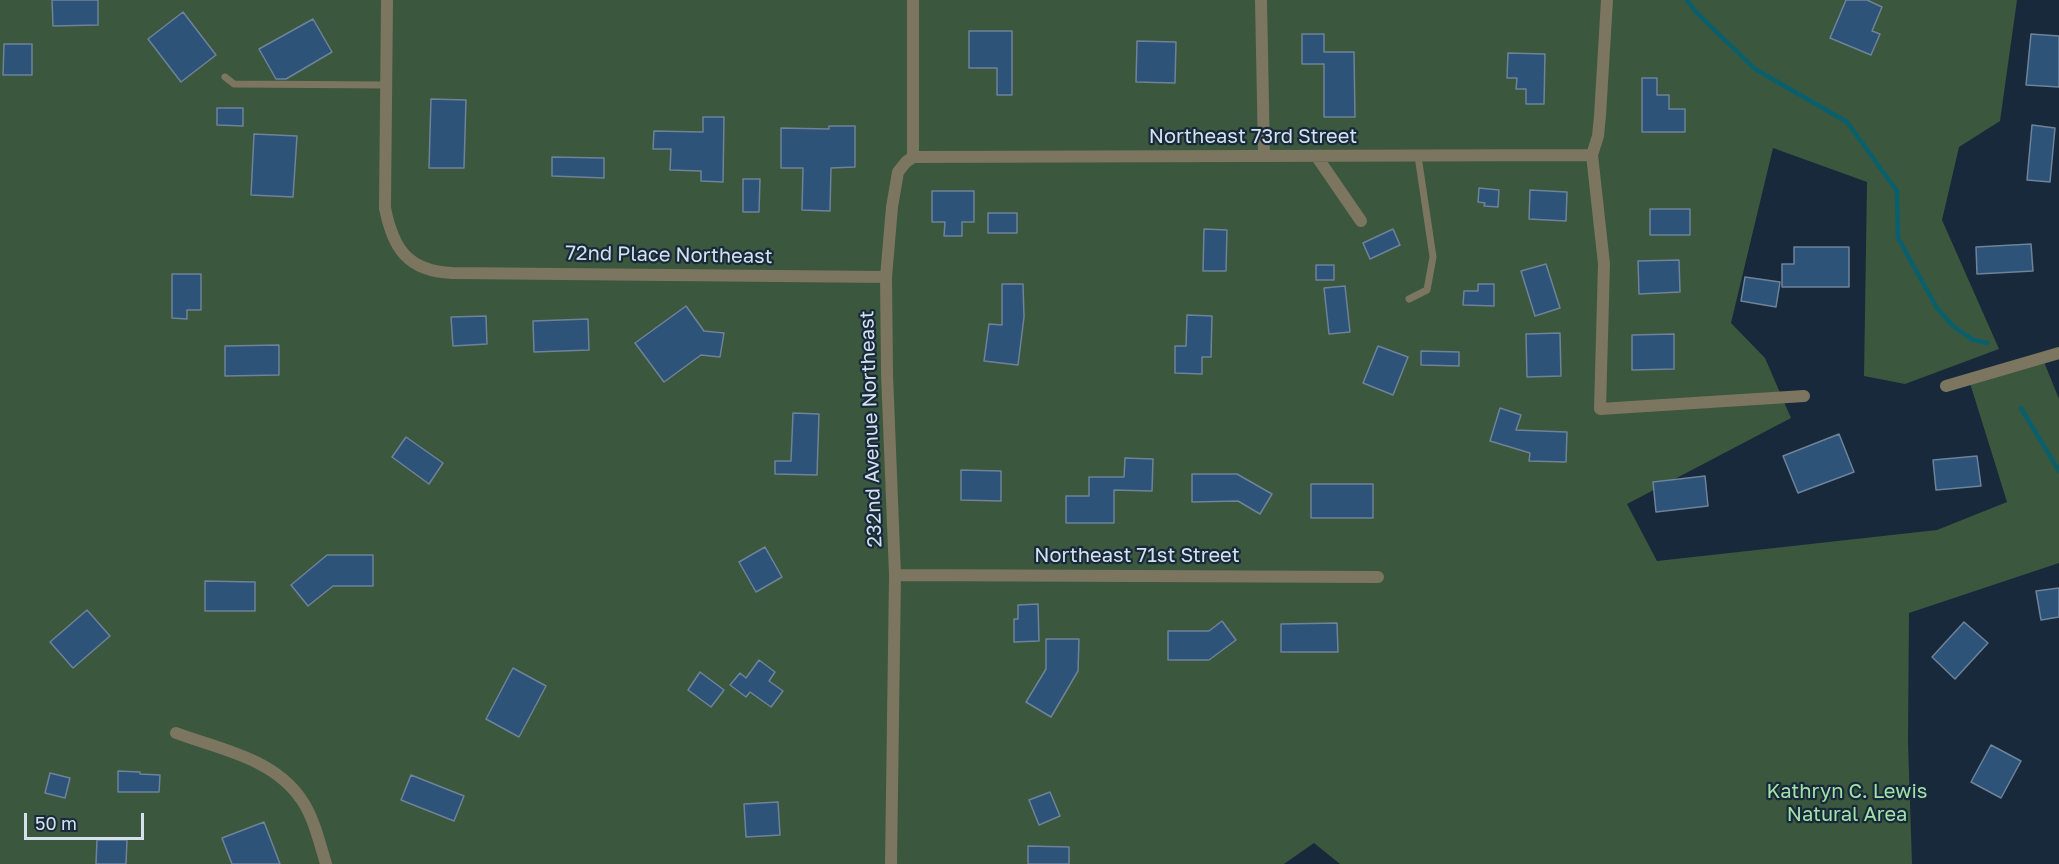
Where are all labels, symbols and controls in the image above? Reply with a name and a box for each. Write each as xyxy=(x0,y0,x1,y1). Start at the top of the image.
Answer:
street label: Northeast 73rd Street xyxy=(1149,125,1357,149)
street label: 72nd Place Northeast xyxy=(565,241,773,269)
street label: 232nd Avenue Northeast xyxy=(855,310,887,548)
street label: Northeast 71st Street xyxy=(1034,544,1240,568)
park label: Kathryn C. Lewis Natural Area xyxy=(1767,780,1927,827)
scale bar xyxy=(27,801,147,839)
text: 50 m xyxy=(35,812,77,834)

